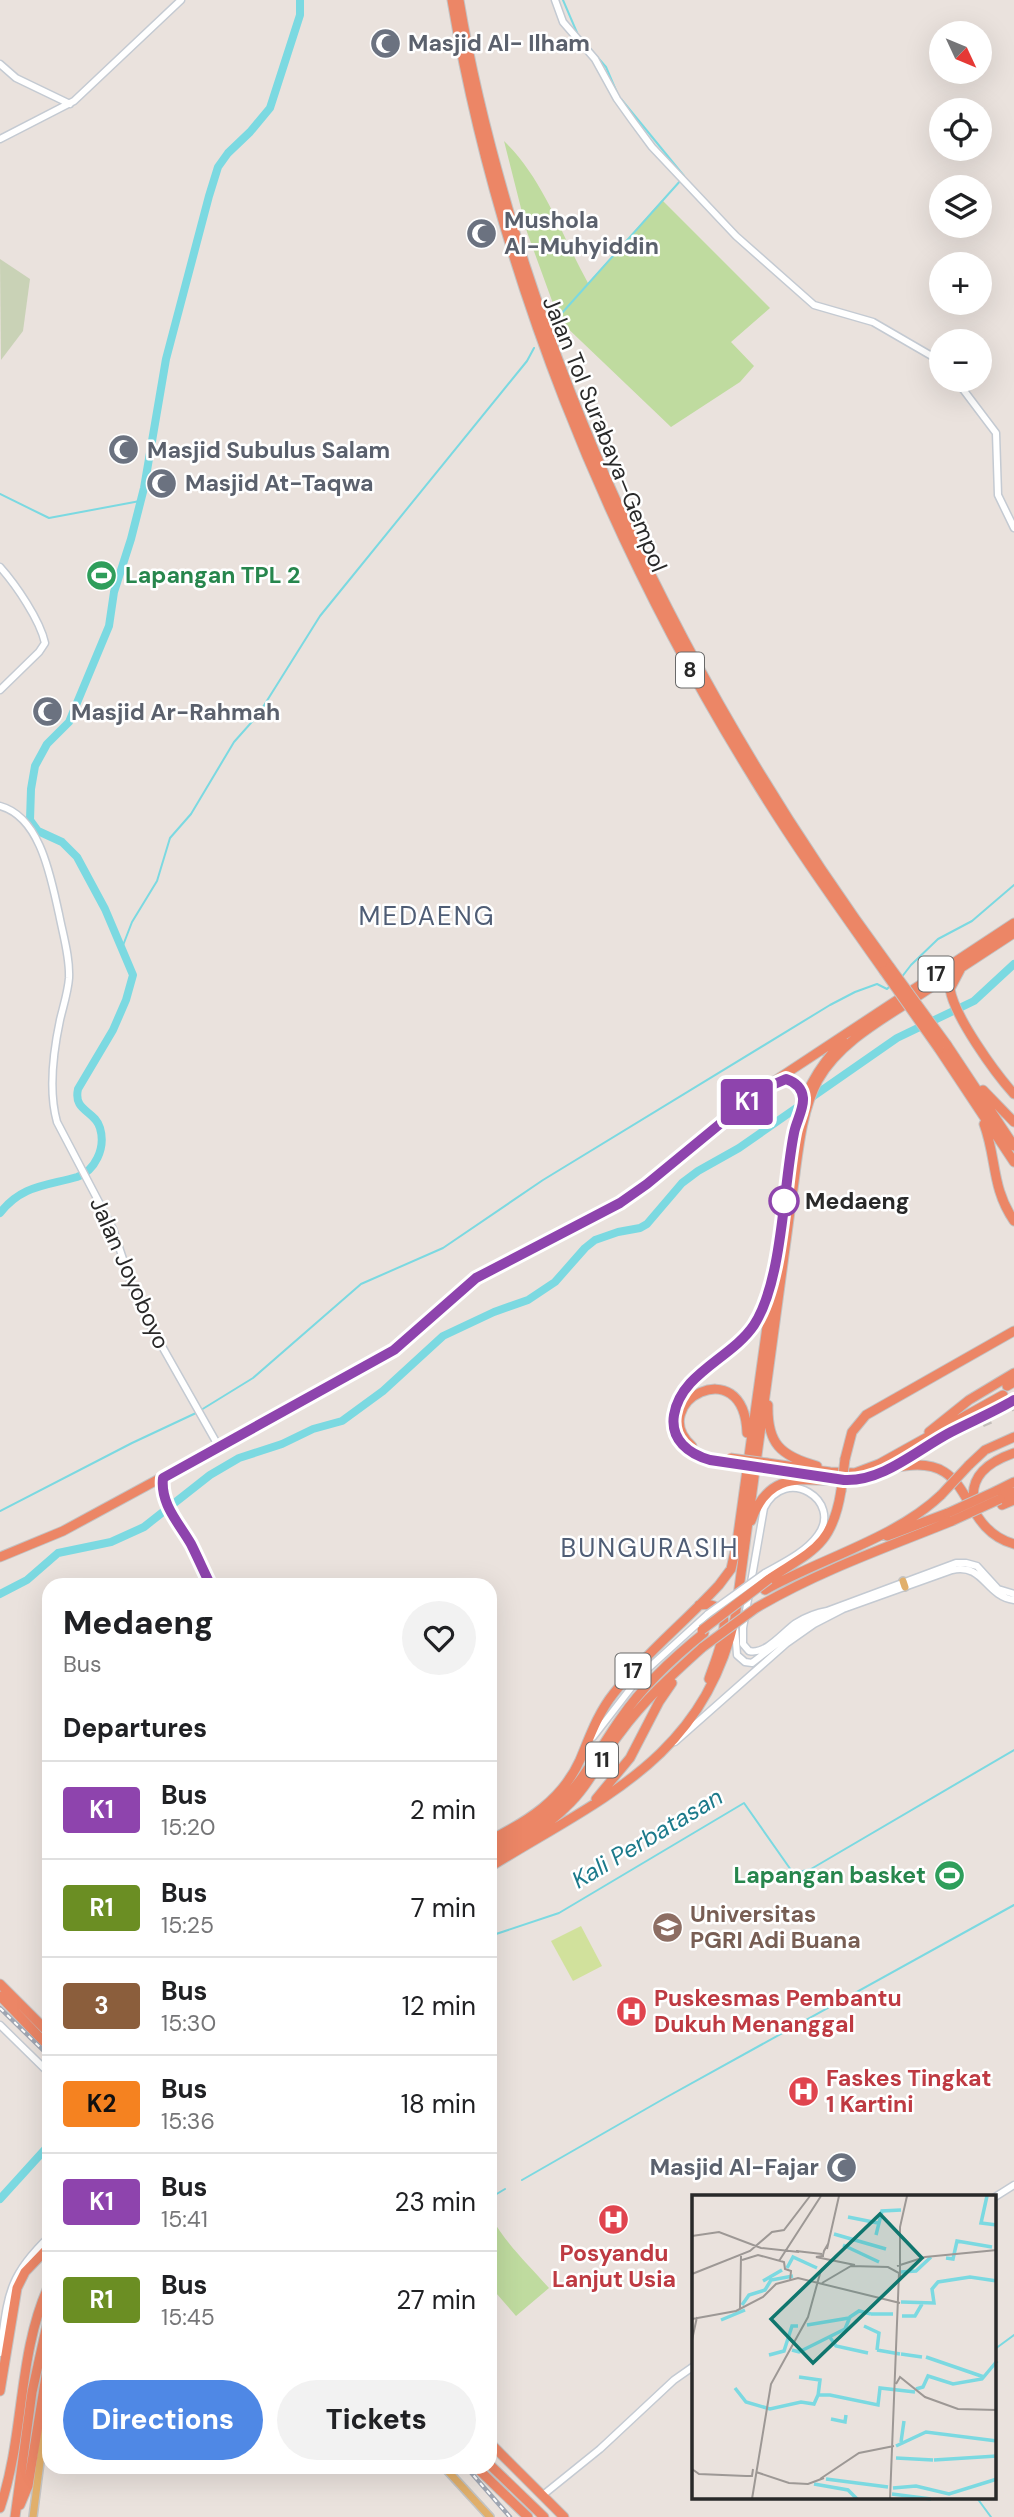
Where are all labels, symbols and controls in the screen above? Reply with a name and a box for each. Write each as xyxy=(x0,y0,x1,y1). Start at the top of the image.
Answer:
north arrow xyxy=(929,21,992,84)
map controls xyxy=(929,21,992,392)
mosque icon: Masjid Al- Ilham xyxy=(368,26,402,60)
place label: Masjid Al- Ilham xyxy=(408,28,590,58)
button: locate xyxy=(929,98,992,161)
button: layers xyxy=(929,175,992,238)
place label: Mushola Al-Muhyiddin xyxy=(504,205,659,261)
mosque icon: Mushola Al-Muhyiddin xyxy=(464,216,498,250)
button: + xyxy=(929,252,992,315)
street label: Jalan Tol Surabaya–Gempol xyxy=(536,292,674,576)
button: − xyxy=(929,329,992,392)
mosque icon: Masjid Subulus Salam xyxy=(107,433,141,467)
place label: Masjid Subulus Salam xyxy=(147,435,390,465)
mosque icon: Masjid At-Taqwa xyxy=(145,466,179,500)
place label: Masjid At-Taqwa xyxy=(185,468,373,498)
sports icon: Lapangan TPL 2 xyxy=(85,558,119,592)
place label: Lapangan TPL 2 xyxy=(125,560,300,590)
road number: 8 xyxy=(676,652,704,688)
mosque icon: Masjid Ar-Rahmah xyxy=(31,695,65,729)
place label: Masjid Ar-Rahmah xyxy=(71,697,280,727)
district label: MEDAENG xyxy=(359,899,495,933)
road number: 17 xyxy=(918,956,954,992)
line badge: K1 xyxy=(716,1079,778,1125)
text: K1 xyxy=(735,1086,759,1117)
marker: Medaeng xyxy=(769,1186,799,1216)
place label: Medaeng xyxy=(805,1186,910,1216)
street label: Jalan Joyoboyo xyxy=(83,1192,177,1354)
district label: BUNGURASIH xyxy=(561,1531,740,1565)
text: Medaeng xyxy=(63,1601,214,1644)
button: heart xyxy=(402,1601,476,1675)
text: Bus xyxy=(63,1649,102,1679)
road number: 17 xyxy=(616,1654,650,1688)
text: Departures xyxy=(63,1711,207,1745)
road number: 11 xyxy=(586,1742,618,1778)
text: Bus xyxy=(161,1778,207,1812)
water label: Kali Perbatasan xyxy=(566,1781,728,1895)
text: 2 min xyxy=(410,1793,476,1827)
text: K1 xyxy=(89,1794,114,1825)
text: 15:20 xyxy=(161,1812,216,1842)
sports icon: Lapangan basket xyxy=(932,1858,966,1892)
place label: Lapangan basket xyxy=(733,1860,926,1890)
text: Bus xyxy=(161,1876,207,1910)
text: 7 min xyxy=(411,1891,476,1925)
text: R1 xyxy=(90,1892,113,1923)
place label: Universitas PGRI Adi Buana xyxy=(690,1899,861,1955)
text: 15:25 xyxy=(161,1910,214,1940)
school or university icon: Universitas PGRI Adi Buana xyxy=(650,1910,684,1944)
text: Bus xyxy=(161,1974,207,2008)
place label: Puskesmas Pembantu Dukuh Menanggal xyxy=(654,1983,902,2039)
text: 12 min xyxy=(402,1989,476,2023)
text: 3 xyxy=(94,1990,109,2021)
hospital icon: Puskesmas Pembantu Dukuh Menanggal xyxy=(614,1994,648,2028)
text: 15:30 xyxy=(161,2008,216,2038)
place label: Faskes Tingkat 1 Kartini xyxy=(826,2063,991,2119)
text: Bus xyxy=(161,2072,207,2106)
hospital icon: Faskes Tingkat 1 Kartini xyxy=(786,2074,820,2108)
text: 18 min xyxy=(401,2087,476,2121)
text: K2 xyxy=(87,2088,116,2119)
text: 15:36 xyxy=(161,2106,215,2136)
mosque icon: Masjid Al-Fajar xyxy=(825,2150,859,2184)
place label: Masjid Al-Fajar xyxy=(650,2152,819,2182)
text: Bus xyxy=(161,2170,207,2204)
text: 23 min xyxy=(394,2185,476,2219)
text: K1 xyxy=(89,2186,114,2217)
inset map xyxy=(692,2195,996,2500)
hospital icon: Posyandu Lanjut Usia xyxy=(597,2202,631,2236)
text: 15:41 xyxy=(161,2204,208,2234)
place label: Posyandu Lanjut Usia xyxy=(552,2238,676,2294)
text: Bus xyxy=(161,2268,207,2302)
text: 27 min xyxy=(396,2283,476,2317)
text: R1 xyxy=(90,2284,113,2315)
text: 15:45 xyxy=(161,2302,215,2332)
button: Directions xyxy=(63,2380,263,2460)
button: Tickets xyxy=(277,2380,476,2460)

